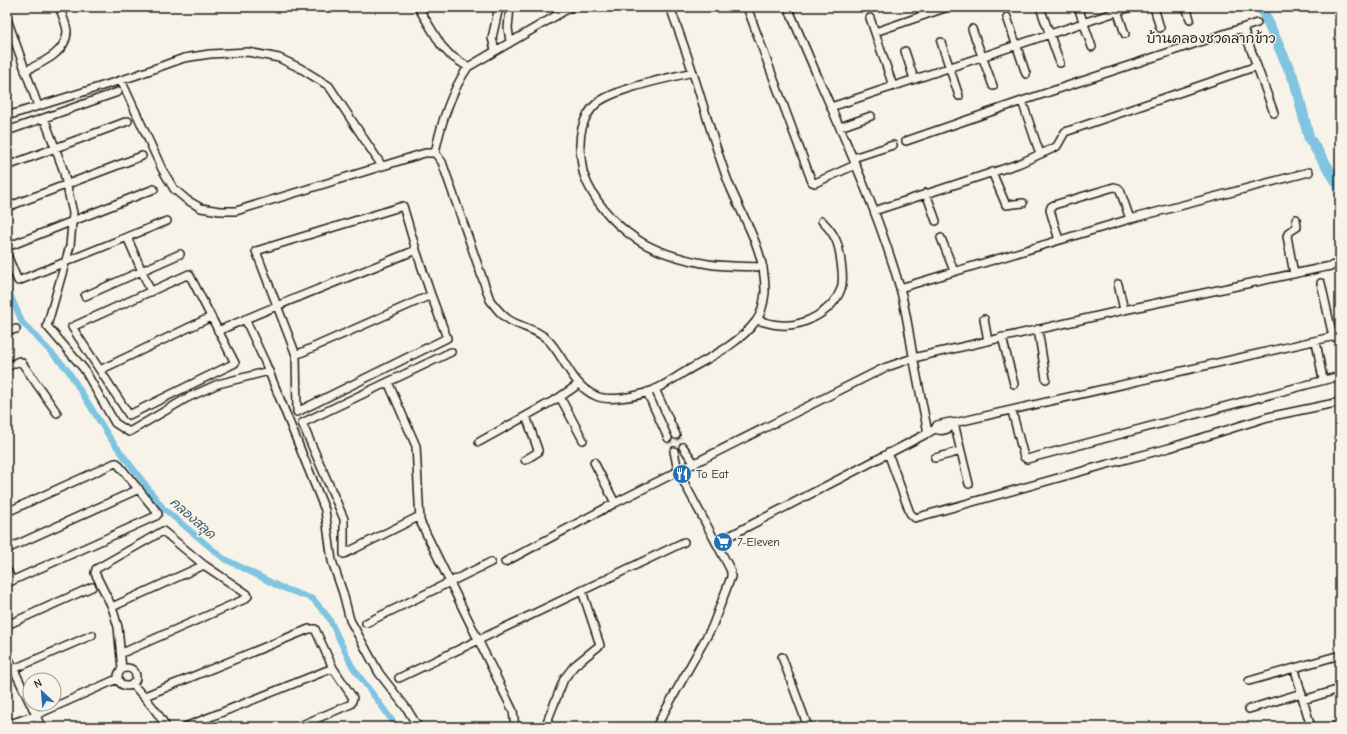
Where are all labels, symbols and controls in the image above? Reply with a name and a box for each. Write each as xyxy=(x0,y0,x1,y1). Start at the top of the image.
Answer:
district label: บ้านคลองชวดลากข้าว xyxy=(1146,30,1276,47)
restaurant icon: To Eat xyxy=(671,463,693,485)
place label: To Eat xyxy=(696,467,729,481)
water label: คลองสลุด xyxy=(165,494,220,545)
supermarket icon: 7-Eleven xyxy=(712,531,734,553)
place label: 7-Eleven xyxy=(737,535,780,549)
north arrow xyxy=(22,672,62,712)
text: N xyxy=(32,676,44,691)

